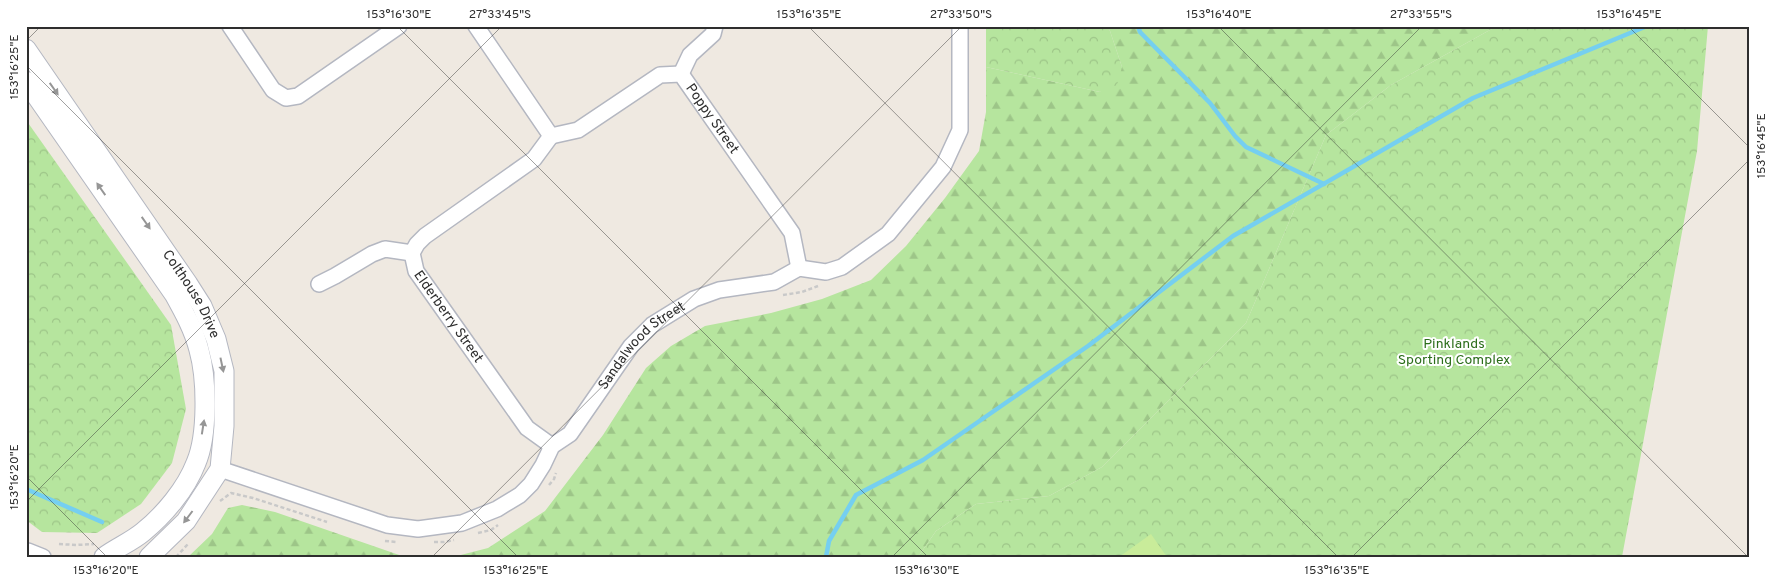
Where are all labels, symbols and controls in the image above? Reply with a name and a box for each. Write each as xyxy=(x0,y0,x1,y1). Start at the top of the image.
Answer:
text: 153°16'30"E xyxy=(366,7,432,23)
text: 27°33'45"S xyxy=(469,7,531,23)
text: 153°16'35"E xyxy=(777,7,841,23)
text: 27°33'50"S xyxy=(930,7,992,23)
text: 153°16'40"E xyxy=(1186,7,1252,23)
text: 27°33'55"S xyxy=(1390,7,1452,23)
text: 153°16'45"E xyxy=(1596,7,1662,23)
text: 153°16'25"E xyxy=(7,34,23,100)
street label: Poppy Street xyxy=(682,80,743,157)
one-way arrow xyxy=(49,82,59,96)
text: 153°16'45"E xyxy=(1754,113,1770,179)
one-way arrow xyxy=(96,182,106,195)
one-way arrow xyxy=(141,216,151,230)
street label: Colthouse Drive xyxy=(159,247,223,341)
street label: Elderberry Street xyxy=(410,267,487,366)
street label: Sandalwood Street xyxy=(595,298,688,393)
park label: Pinklands Sporting Complex xyxy=(1398,336,1510,369)
one-way arrow xyxy=(218,357,226,372)
one-way arrow xyxy=(200,419,208,435)
text: 153°16'20"E xyxy=(7,444,23,510)
one-way arrow xyxy=(183,510,193,524)
text: 153°16'20"E xyxy=(73,563,139,579)
text: 153°16'25"E xyxy=(483,563,549,579)
text: 153°16'30"E xyxy=(894,563,960,579)
text: 153°16'35"E xyxy=(1305,563,1369,579)

